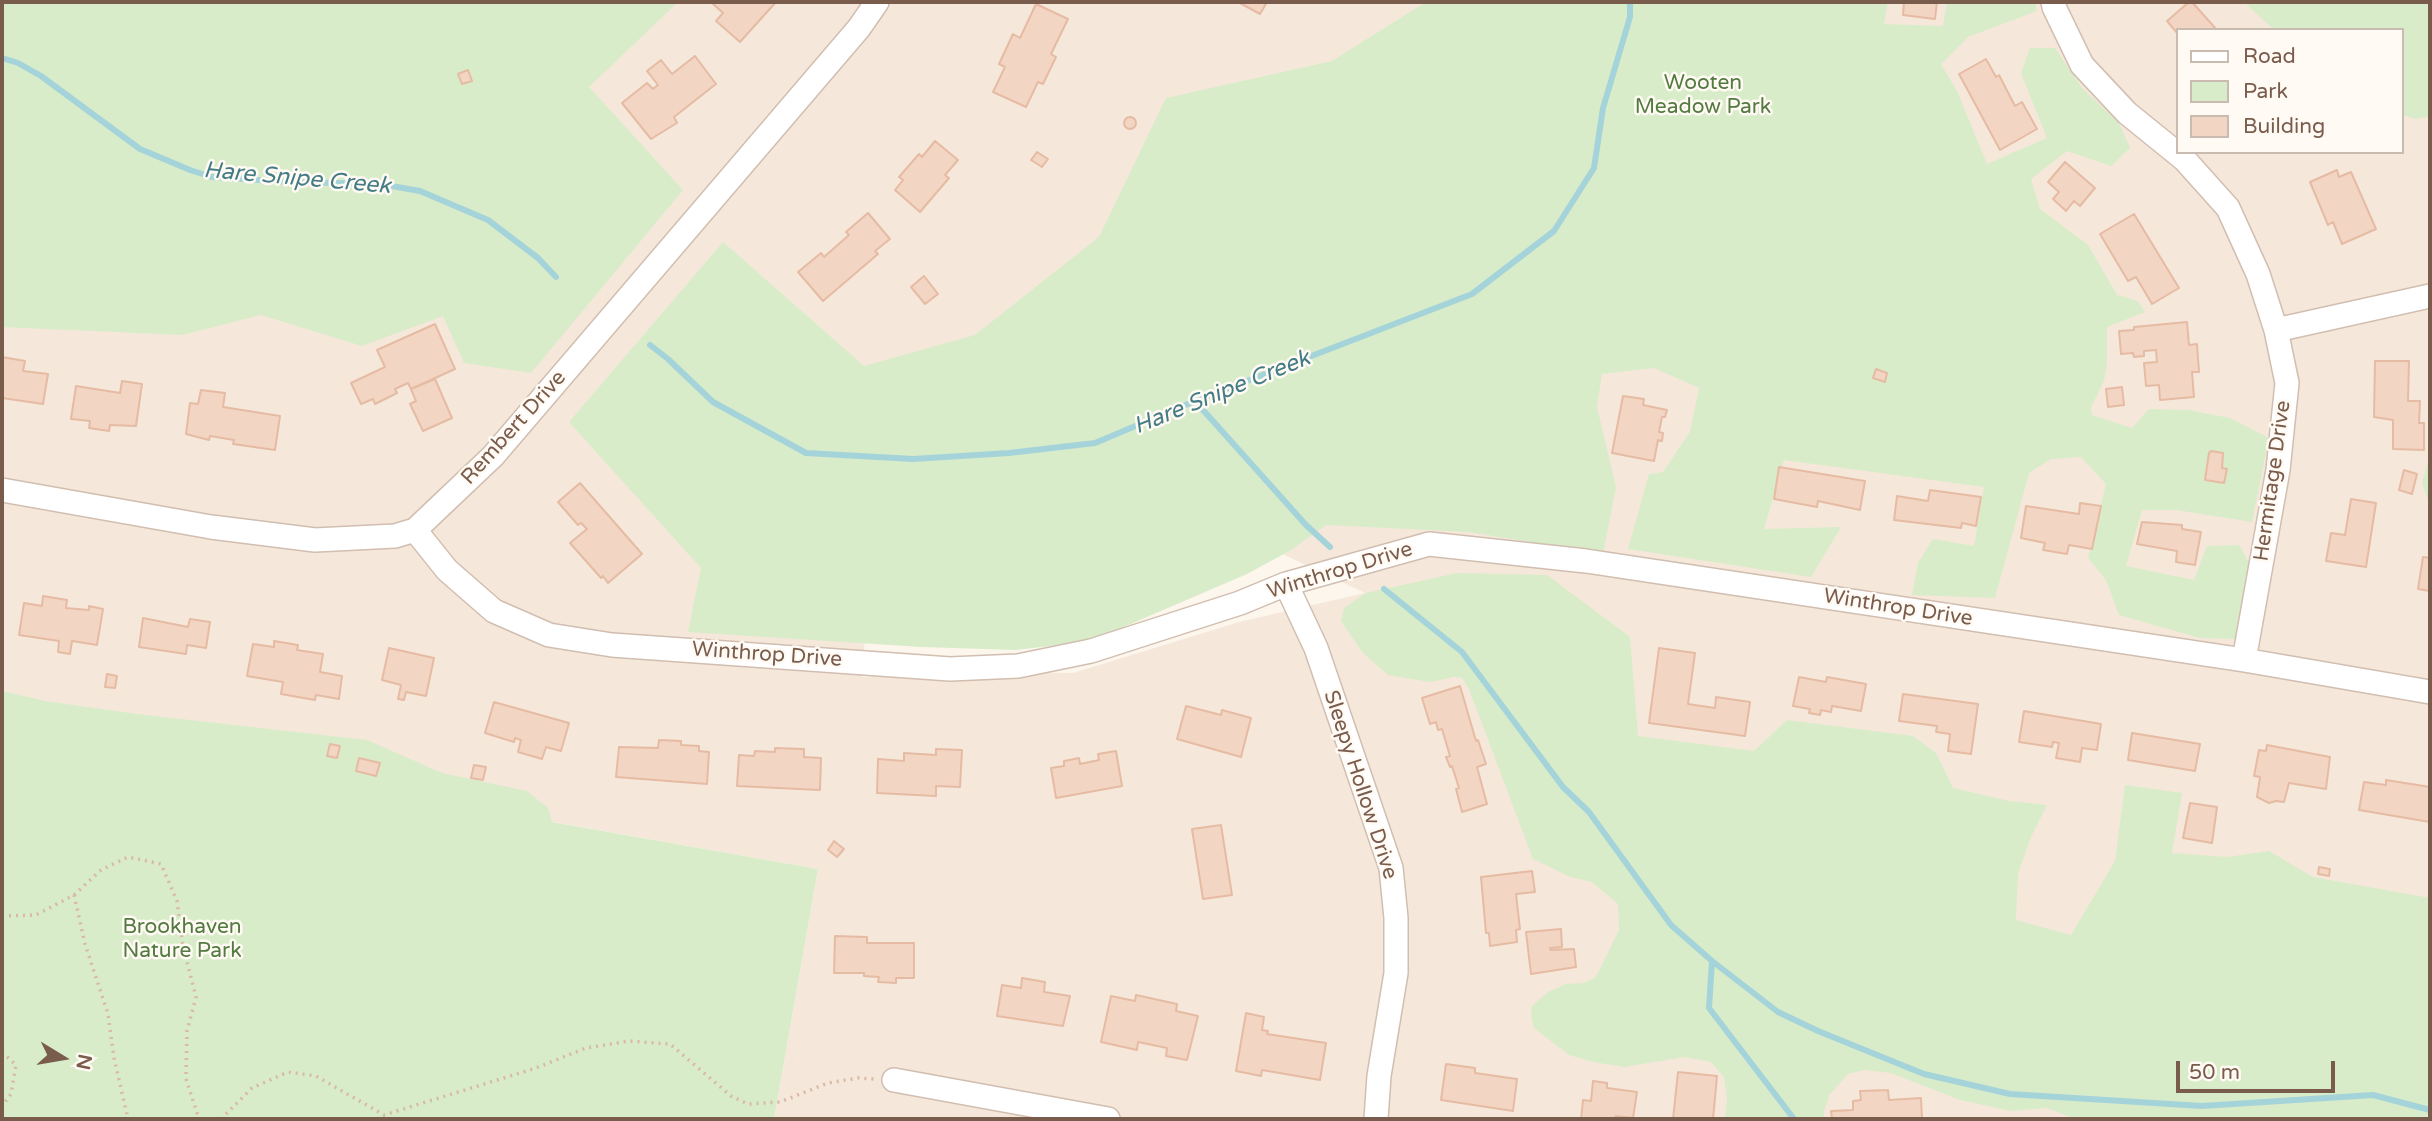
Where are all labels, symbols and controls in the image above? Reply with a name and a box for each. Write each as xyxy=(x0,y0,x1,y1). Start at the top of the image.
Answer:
legend xyxy=(2176,28,2404,154)
text: Road xyxy=(2243,44,2296,69)
park label: Wooten Meadow Park xyxy=(1635,70,1771,120)
text: Park xyxy=(2243,79,2288,104)
text: Building xyxy=(2243,114,2325,139)
water label: Hare Snipe Creek xyxy=(202,157,392,201)
water label: Hare Snipe Creek xyxy=(1130,345,1314,441)
street label: Rembert Drive xyxy=(456,366,572,490)
street label: Hermitage Drive xyxy=(2249,399,2297,563)
street label: Winthrop Drive xyxy=(1264,537,1416,605)
street label: Winthrop Drive xyxy=(1822,584,1974,632)
street label: Winthrop Drive xyxy=(691,637,843,673)
street label: Sleepy Hollow Drive xyxy=(1318,688,1402,882)
park label: Brookhaven Nature Park xyxy=(122,914,242,964)
north arrow xyxy=(28,1023,98,1093)
scale bar xyxy=(2180,1048,2339,1092)
text: N xyxy=(71,1052,96,1072)
text: 50 m xyxy=(2189,1060,2240,1085)

